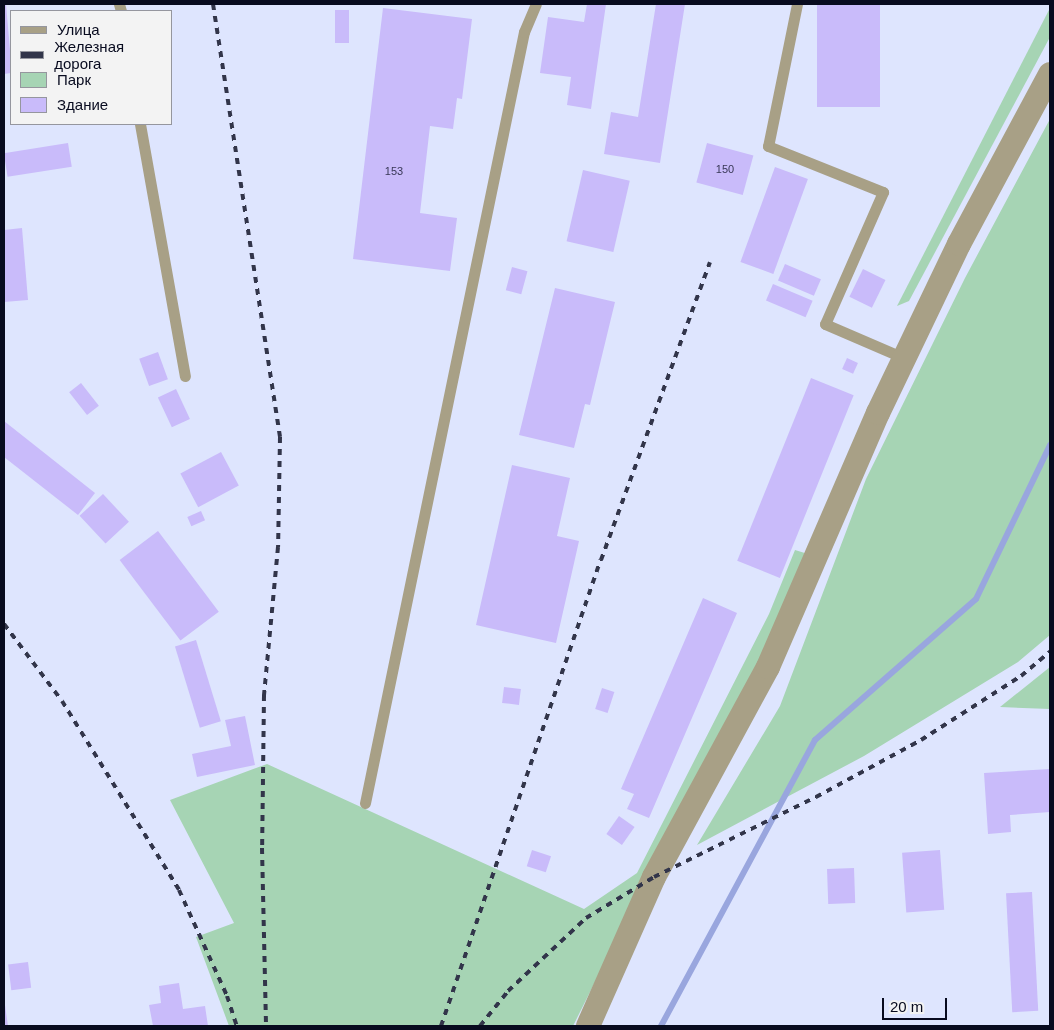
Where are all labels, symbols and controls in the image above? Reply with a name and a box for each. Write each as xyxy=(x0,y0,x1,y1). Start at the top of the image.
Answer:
legend xyxy=(10,10,172,125)
text: Улица xyxy=(57,21,100,38)
text: Железная дорога xyxy=(54,38,124,72)
text: Парк xyxy=(57,71,91,88)
text: Здание xyxy=(57,96,108,113)
house number: 150 xyxy=(716,162,734,176)
house number: 153 xyxy=(385,164,403,178)
scale bar xyxy=(884,988,949,1020)
text: 20 m xyxy=(890,998,923,1015)

